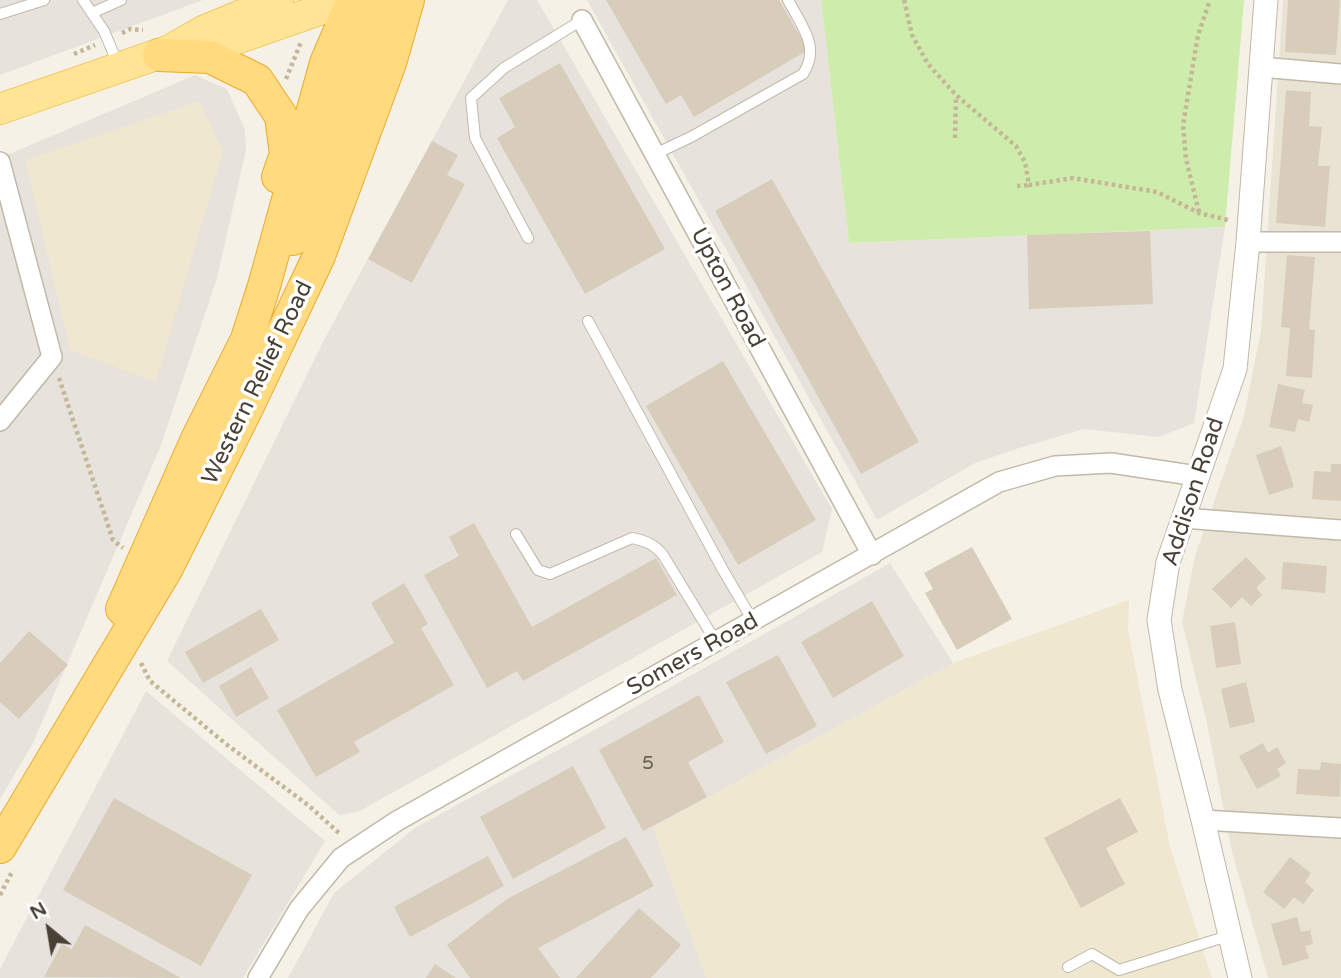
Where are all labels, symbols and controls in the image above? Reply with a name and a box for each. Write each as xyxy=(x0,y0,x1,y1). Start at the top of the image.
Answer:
street label: Upton Road xyxy=(684,223,770,353)
street label: Western Relief Road xyxy=(197,277,319,489)
street label: Addison Road xyxy=(1157,414,1231,570)
street label: Somers Road xyxy=(623,608,763,702)
house number: 5 xyxy=(642,753,654,775)
north arrow xyxy=(14,894,84,964)
text: N xyxy=(26,897,51,924)

